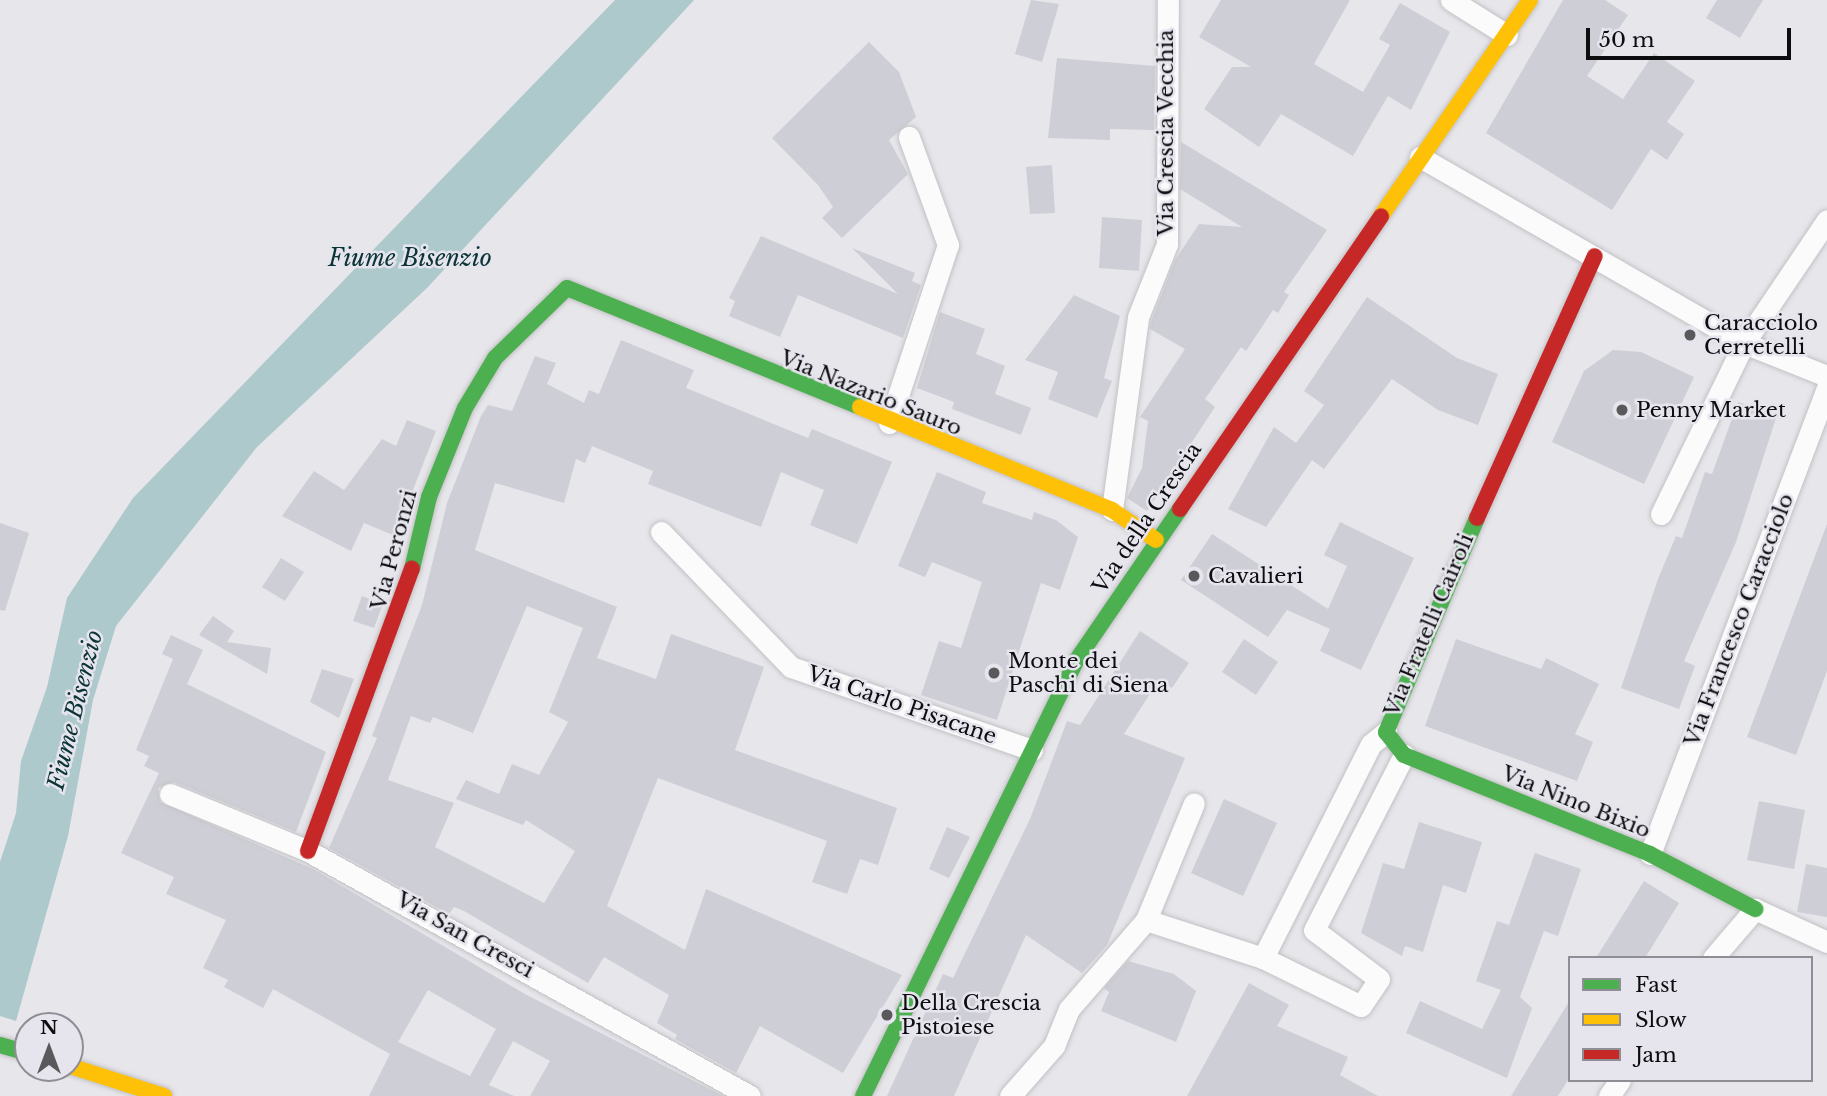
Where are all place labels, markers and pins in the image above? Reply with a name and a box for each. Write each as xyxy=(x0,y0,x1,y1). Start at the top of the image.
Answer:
place label: Caracciolo Cerretelli xyxy=(1704,310,1818,360)
marker: Caracciolo Cerretelli xyxy=(1682,327,1698,343)
place label: Penny Market xyxy=(1636,397,1786,423)
marker: Penny Market xyxy=(1614,402,1630,418)
place label: Cavalieri xyxy=(1208,563,1303,589)
marker: Cavalieri xyxy=(1186,568,1202,584)
place label: Monte dei Paschi di Siena xyxy=(1008,648,1168,698)
marker: Monte dei Paschi di Siena xyxy=(986,665,1002,681)
place label: Della Crescia Pistoiese xyxy=(901,990,1041,1040)
marker: Della Crescia Pistoiese xyxy=(879,1007,895,1023)

